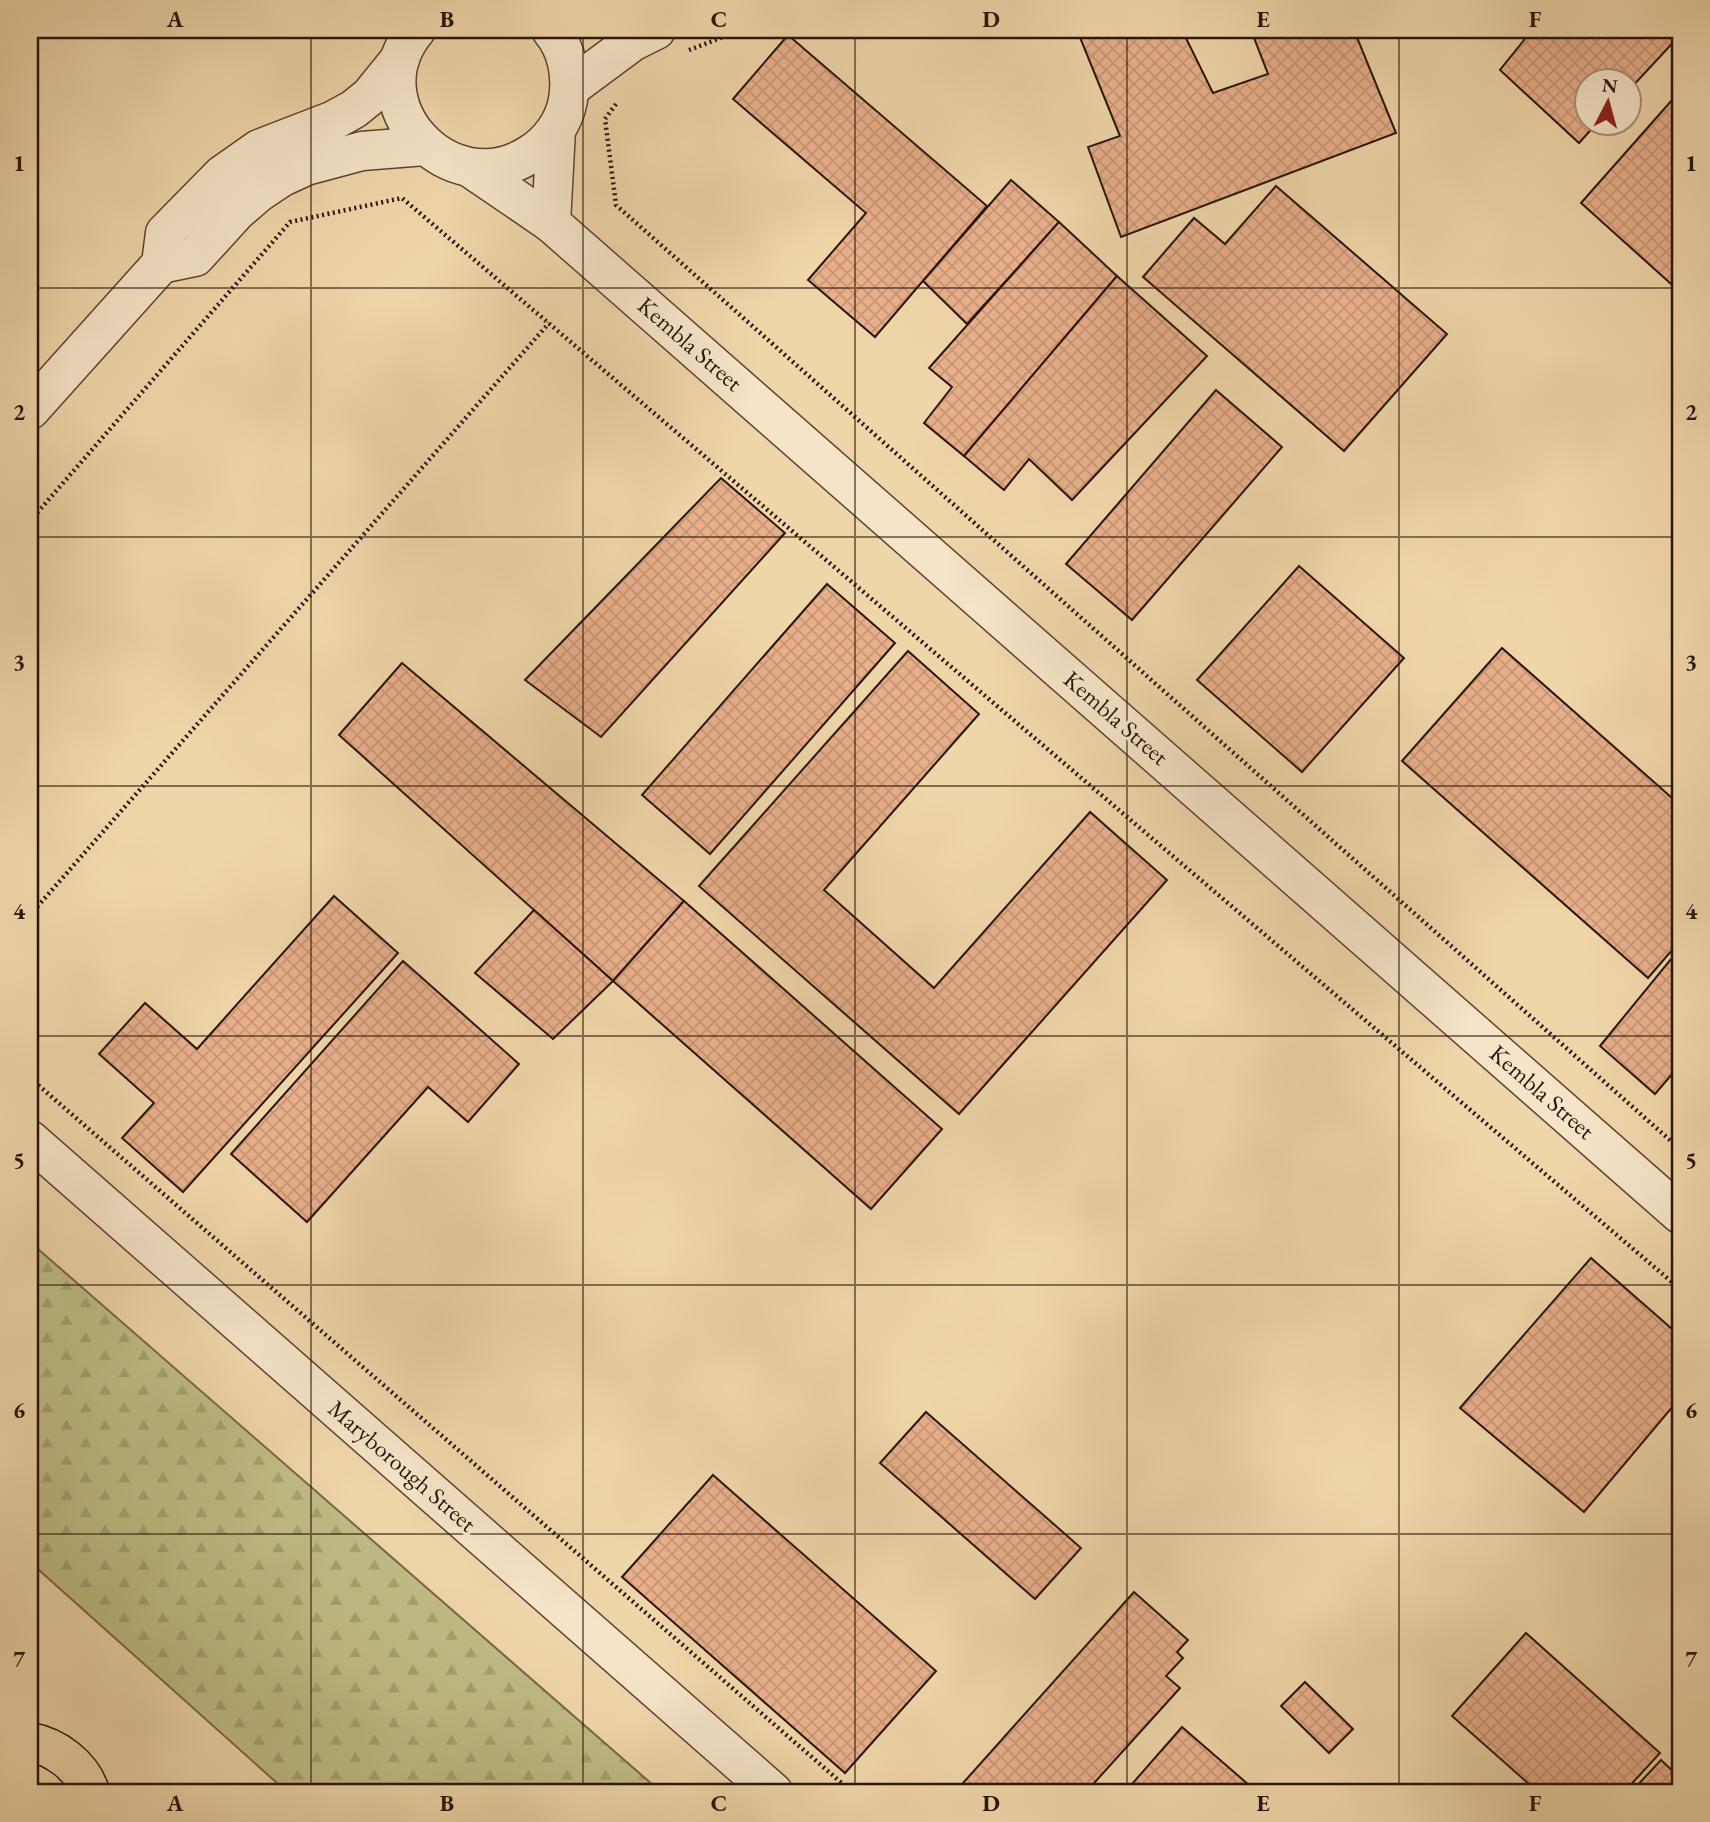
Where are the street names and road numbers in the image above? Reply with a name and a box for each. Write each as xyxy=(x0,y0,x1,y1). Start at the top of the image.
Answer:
street label: Kembla Street xyxy=(631,290,750,398)
street label: Kembla Street xyxy=(1057,664,1176,772)
street label: Kembla Street xyxy=(1483,1038,1602,1146)
street label: Maryborough Street xyxy=(322,1393,483,1539)

